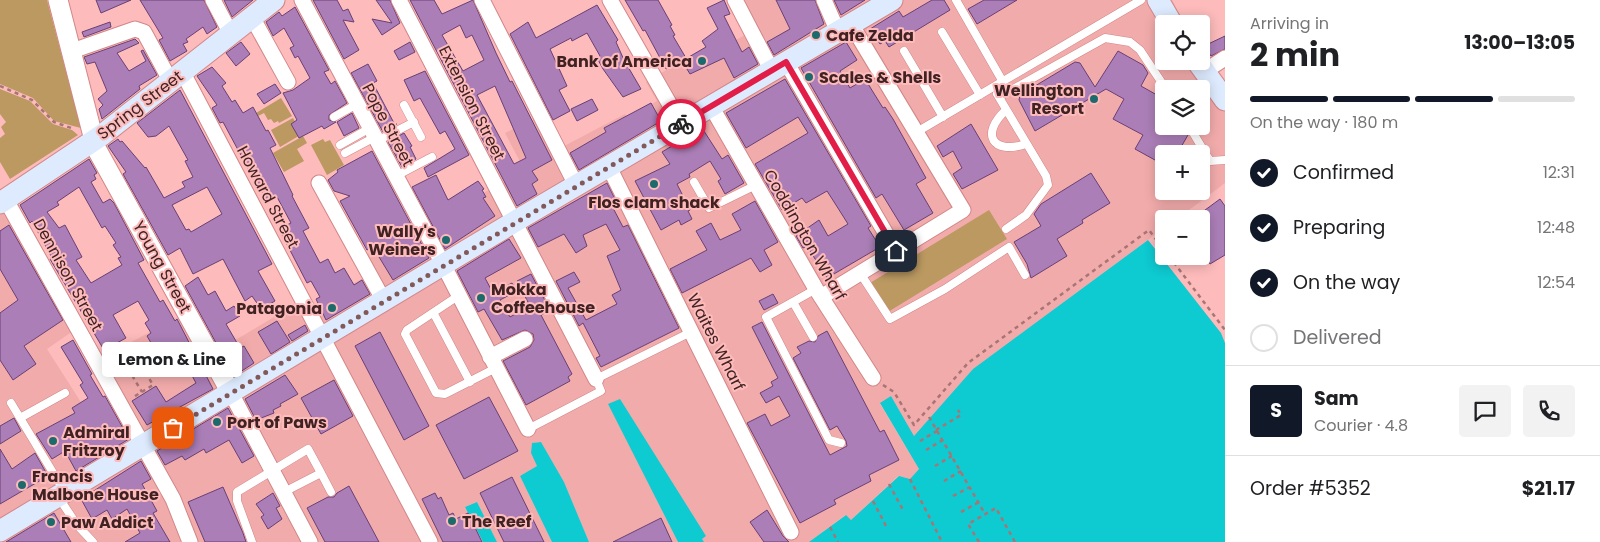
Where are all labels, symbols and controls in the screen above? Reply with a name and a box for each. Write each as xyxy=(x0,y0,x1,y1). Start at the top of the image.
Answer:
text: Arriving in xyxy=(1250,12,1329,35)
map controls xyxy=(1155,15,1210,265)
button: locate xyxy=(1155,15,1210,70)
place label: Cafe Zelda xyxy=(826,24,914,47)
marker: Cafe Zelda xyxy=(810,29,822,41)
text: 13:00–13:05 xyxy=(1464,29,1575,56)
text: 2 min xyxy=(1250,32,1340,77)
street label: Extension Street xyxy=(433,42,511,164)
place label: Bank of America xyxy=(556,50,692,73)
marker: Bank of America xyxy=(696,55,708,67)
street label: Spring Street xyxy=(92,65,188,145)
place label: Scales & Shells xyxy=(819,66,941,89)
marker: Scales & Shells xyxy=(803,71,815,83)
street label: Pope Street xyxy=(356,79,420,171)
place label: Wellington Resort xyxy=(994,79,1084,120)
button: layers xyxy=(1155,80,1210,135)
marker: Wellington Resort xyxy=(1088,93,1100,105)
courier xyxy=(656,99,706,149)
icon: bike xyxy=(667,110,695,138)
text: On the way · 180 m xyxy=(1250,111,1398,134)
street label: Howard Street xyxy=(231,142,305,253)
button: + xyxy=(1155,145,1210,200)
icon: check xyxy=(1250,159,1278,187)
text: Confirmed xyxy=(1293,159,1394,186)
text: 12:31 xyxy=(1543,161,1575,184)
street label: Coddington Wharf xyxy=(758,165,852,305)
marker: Flos clam shack xyxy=(648,178,660,190)
place label: Flos clam shack xyxy=(588,191,720,214)
button: − xyxy=(1155,210,1210,265)
street label: Dennison Street xyxy=(27,214,109,336)
icon: check xyxy=(1250,214,1278,242)
text: Preparing xyxy=(1293,214,1385,241)
text: 12:48 xyxy=(1537,216,1575,239)
street label: Young Street xyxy=(127,217,197,317)
place label: Wally's Weiners xyxy=(368,220,436,261)
pin xyxy=(875,230,917,272)
marker: Wally's Weiners xyxy=(440,234,452,246)
icon: home xyxy=(882,237,910,265)
icon: check xyxy=(1250,269,1278,297)
text: On the way xyxy=(1293,269,1400,296)
text: 12:54 xyxy=(1537,271,1575,294)
place label: Mokka Coffeehouse xyxy=(491,278,595,319)
street label: Waites Wharf xyxy=(682,289,750,395)
marker: Mokka Coffeehouse xyxy=(475,292,487,304)
place label: Patagonia xyxy=(236,297,322,320)
marker: Patagonia xyxy=(326,302,338,314)
text: Delivered xyxy=(1293,324,1382,351)
callout: Lemon & Line xyxy=(103,343,243,378)
text: Lemon & Line xyxy=(118,348,226,371)
text: Sam xyxy=(1314,385,1359,412)
button: chat xyxy=(1459,385,1511,437)
button: phone xyxy=(1523,385,1575,437)
text: S xyxy=(1270,397,1282,424)
pin xyxy=(152,407,194,449)
place label: Port of Paws xyxy=(227,411,327,434)
icon: bag xyxy=(159,414,187,442)
text: Courier · 4.8 xyxy=(1314,414,1408,437)
marker: Port of Paws xyxy=(211,416,223,428)
place label: Admiral Fritzroy xyxy=(63,421,130,462)
marker: Admiral Fritzroy xyxy=(47,435,59,447)
place label: Francis Malbone House xyxy=(32,465,159,506)
text: Order #5352 xyxy=(1250,475,1371,502)
text: $21.17 xyxy=(1522,475,1575,502)
marker: Francis Malbone House xyxy=(16,479,28,491)
place label: The Reef xyxy=(462,510,532,533)
place label: Paw Addict xyxy=(61,511,154,534)
marker: The Reef xyxy=(446,515,458,527)
marker: Paw Addict xyxy=(45,516,57,528)

